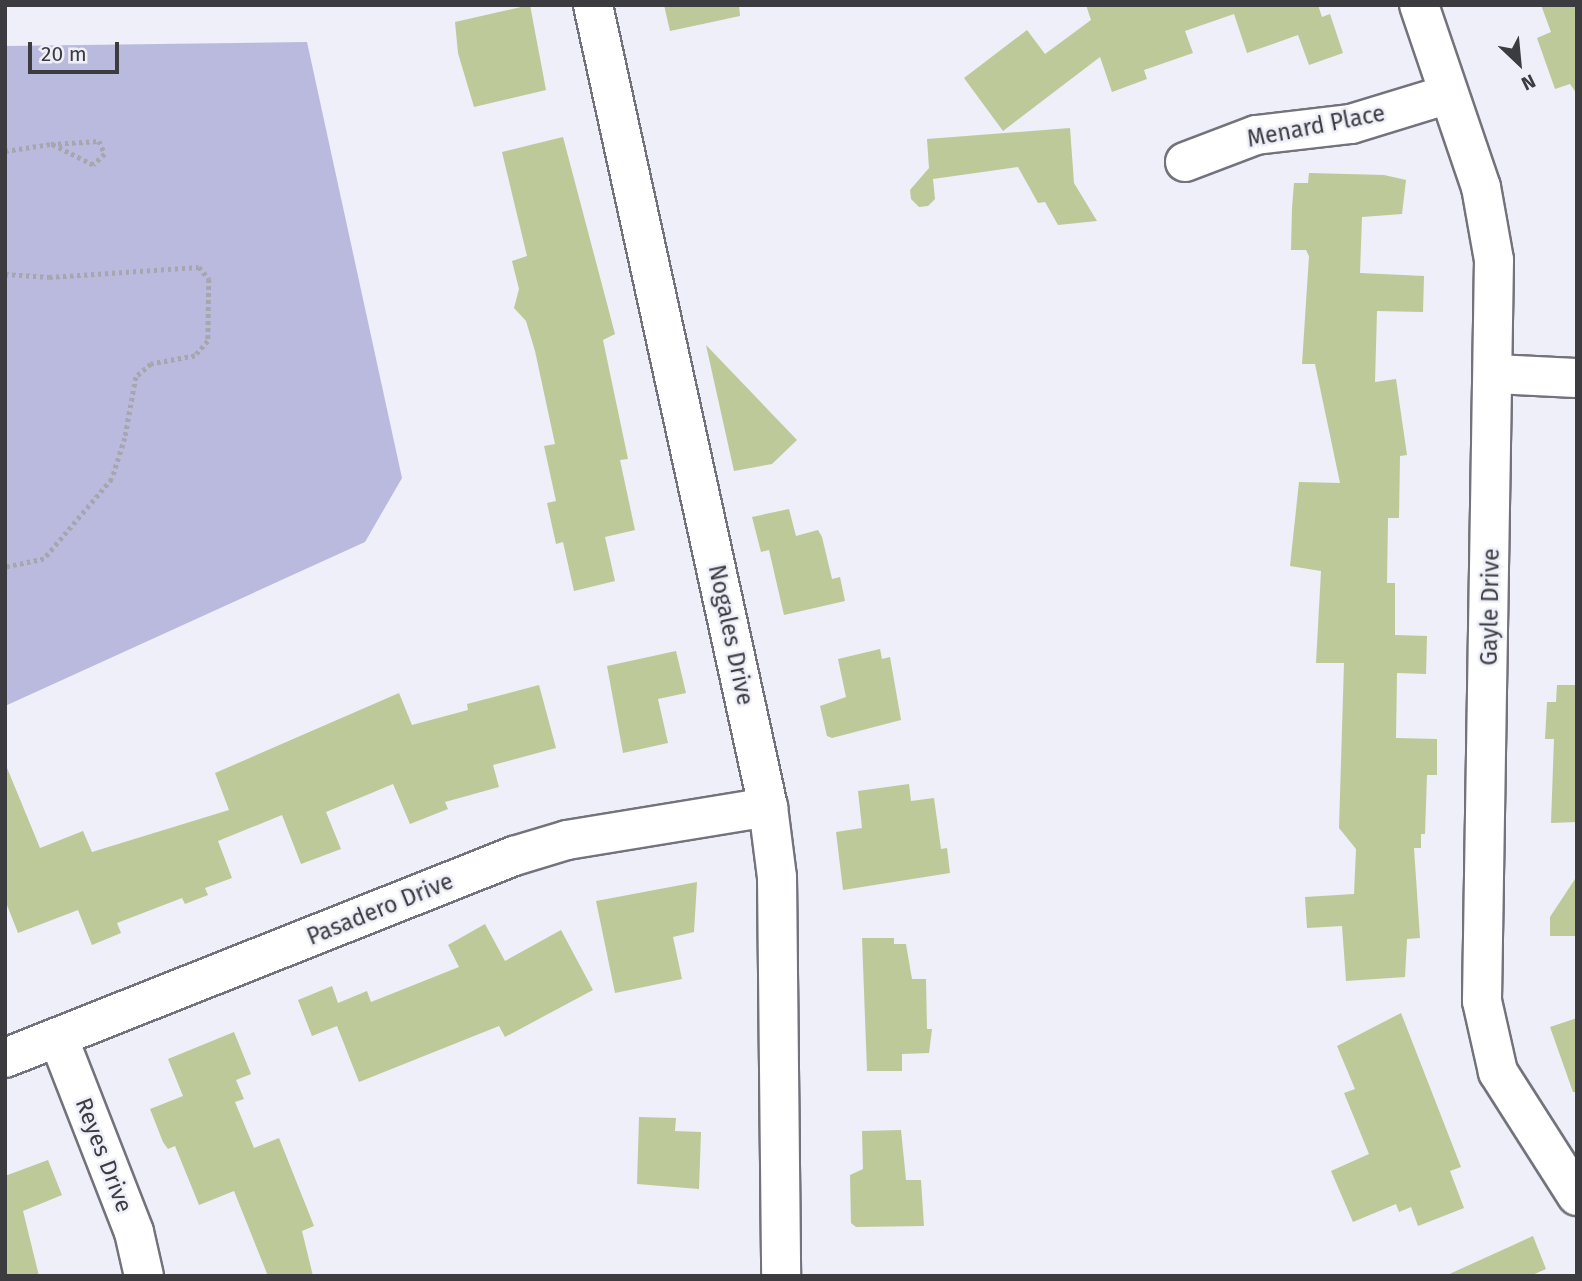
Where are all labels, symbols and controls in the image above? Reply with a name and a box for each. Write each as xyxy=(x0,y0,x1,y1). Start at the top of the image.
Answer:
scale bar xyxy=(32,28,122,72)
north arrow xyxy=(1484,28,1554,98)
text: 20 m xyxy=(41,41,87,67)
text: N xyxy=(1518,69,1539,95)
street label: Menard Place xyxy=(1245,99,1387,153)
street label: Gayle Drive xyxy=(1475,548,1505,666)
street label: Nogales Drive xyxy=(703,562,759,708)
street label: Pasadero Drive xyxy=(303,867,457,951)
street label: Reyes Drive xyxy=(70,1094,138,1216)

